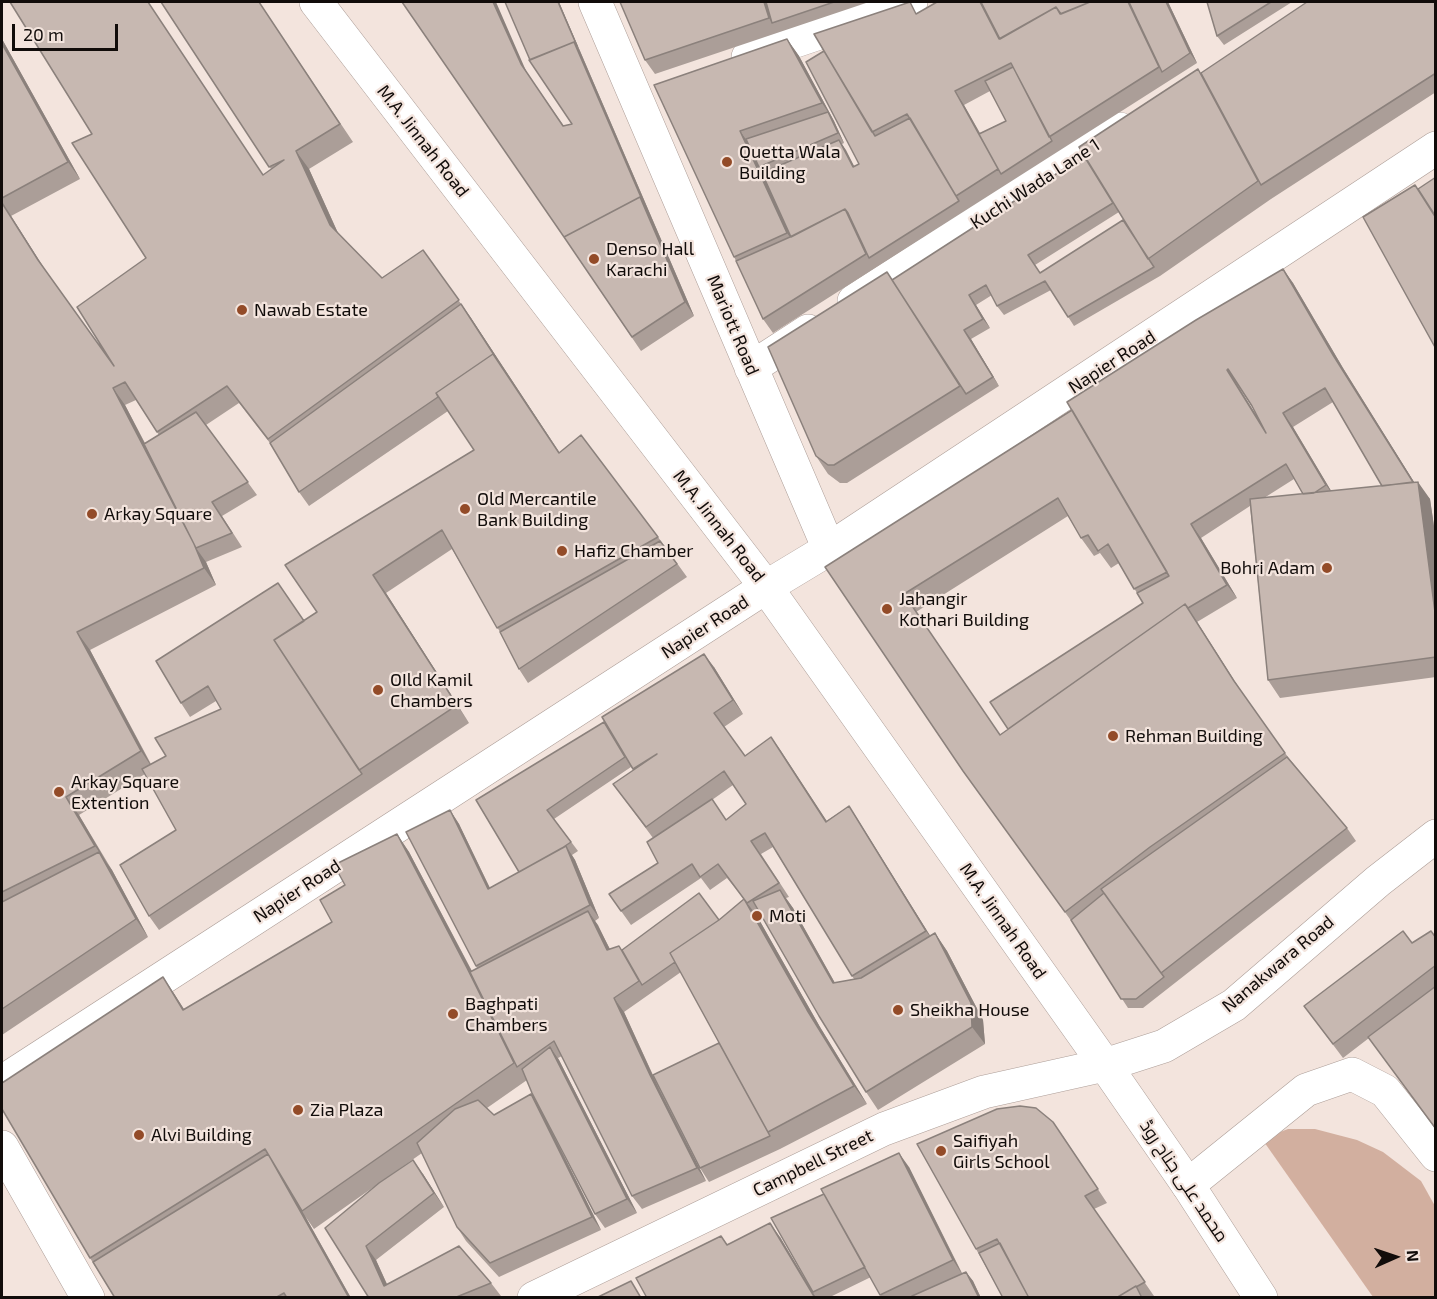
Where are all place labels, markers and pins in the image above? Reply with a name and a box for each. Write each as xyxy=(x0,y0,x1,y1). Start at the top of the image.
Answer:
place label: Quetta Wala Building xyxy=(739,141,841,184)
marker: Quetta Wala Building xyxy=(720,155,734,169)
place label: Denso Hall Karachi xyxy=(606,238,694,280)
marker: Denso Hall Karachi xyxy=(587,252,601,266)
place label: Nawab Estate xyxy=(254,299,368,321)
marker: Nawab Estate xyxy=(235,303,249,317)
place label: Old Mercantile Bank Building xyxy=(477,488,597,530)
marker: Old Mercantile Bank Building xyxy=(458,502,472,516)
place label: Arkay Square xyxy=(104,503,212,525)
marker: Arkay Square xyxy=(85,507,99,521)
place label: Hafiz Chamber xyxy=(574,540,694,562)
marker: Hafiz Chamber xyxy=(555,544,569,558)
place label: Bohri Adam xyxy=(1220,557,1315,579)
marker: Bohri Adam xyxy=(1320,561,1334,575)
place label: Jahangir Kothari Building xyxy=(899,588,1029,630)
marker: Jahangir Kothari Building xyxy=(880,602,894,616)
place label: OIld Kamil Chambers xyxy=(390,669,473,712)
marker: OIld Kamil Chambers xyxy=(371,683,385,697)
place label: Rehman Building xyxy=(1125,725,1263,747)
marker: Rehman Building xyxy=(1106,729,1120,743)
place label: Arkay Square Extention xyxy=(71,771,179,814)
marker: Arkay Square Extention xyxy=(52,785,66,799)
place label: Moti xyxy=(769,905,806,927)
marker: Moti xyxy=(750,909,764,923)
place label: Baghpati Chambers xyxy=(465,993,548,1036)
place label: Sheikha House xyxy=(910,999,1030,1021)
marker: Sheikha House xyxy=(891,1003,905,1017)
marker: Baghpati Chambers xyxy=(446,1007,460,1021)
place label: Zia Plaza xyxy=(310,1099,383,1121)
marker: Zia Plaza xyxy=(291,1103,305,1117)
place label: Alvi Building xyxy=(151,1124,252,1146)
marker: Alvi Building xyxy=(132,1128,146,1142)
place label: Saifiyah Girls School xyxy=(953,1130,1050,1172)
marker: Saifiyah Girls School xyxy=(934,1144,948,1158)

